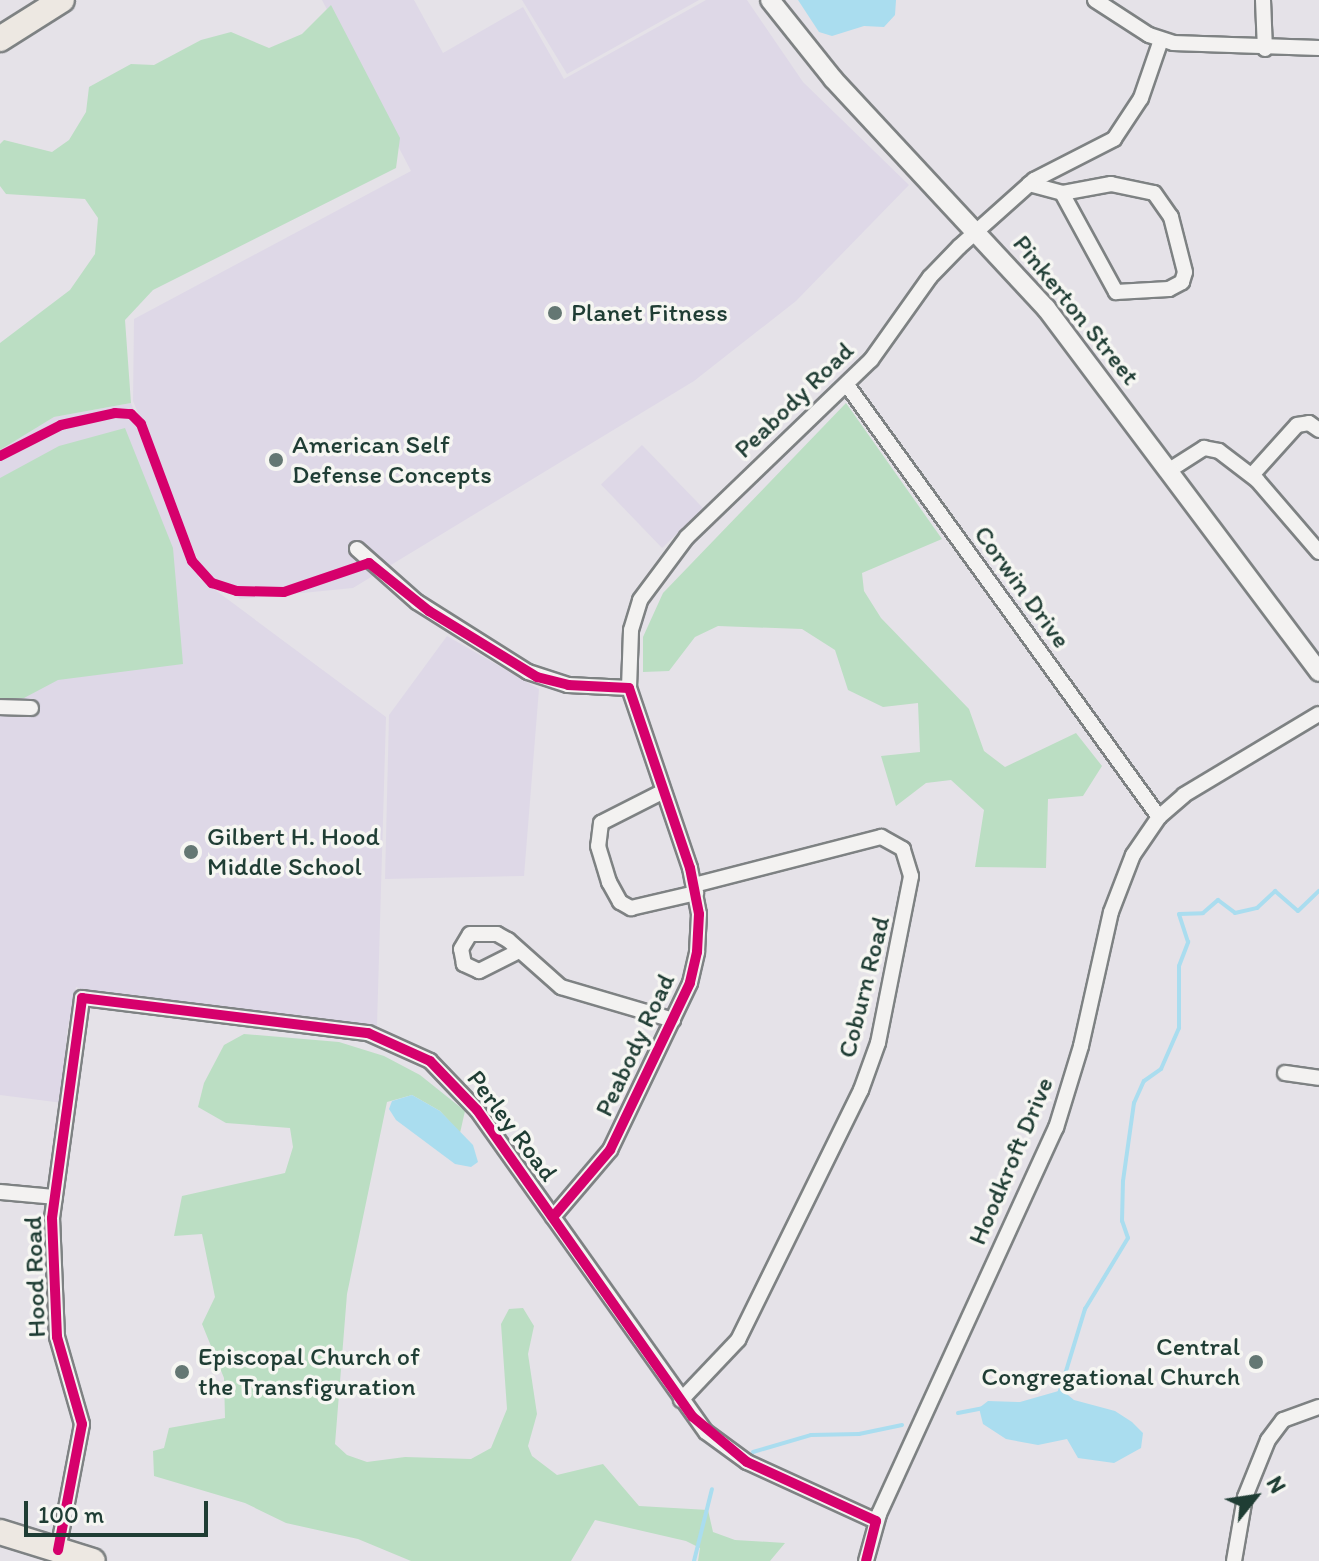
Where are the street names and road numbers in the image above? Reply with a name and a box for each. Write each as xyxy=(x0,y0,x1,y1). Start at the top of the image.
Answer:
street label: Pinkerton Street xyxy=(1006,229,1146,391)
street label: Peabody Road xyxy=(728,335,860,465)
street label: Corwin Drive xyxy=(967,520,1077,654)
street label: Coburn Road xyxy=(831,913,897,1061)
street label: Peabody Road xyxy=(588,969,682,1121)
street label: Perley Road xyxy=(460,1064,564,1188)
street label: Hoodkroft Drive xyxy=(962,1072,1060,1250)
street label: Hood Road xyxy=(17,1216,53,1338)

